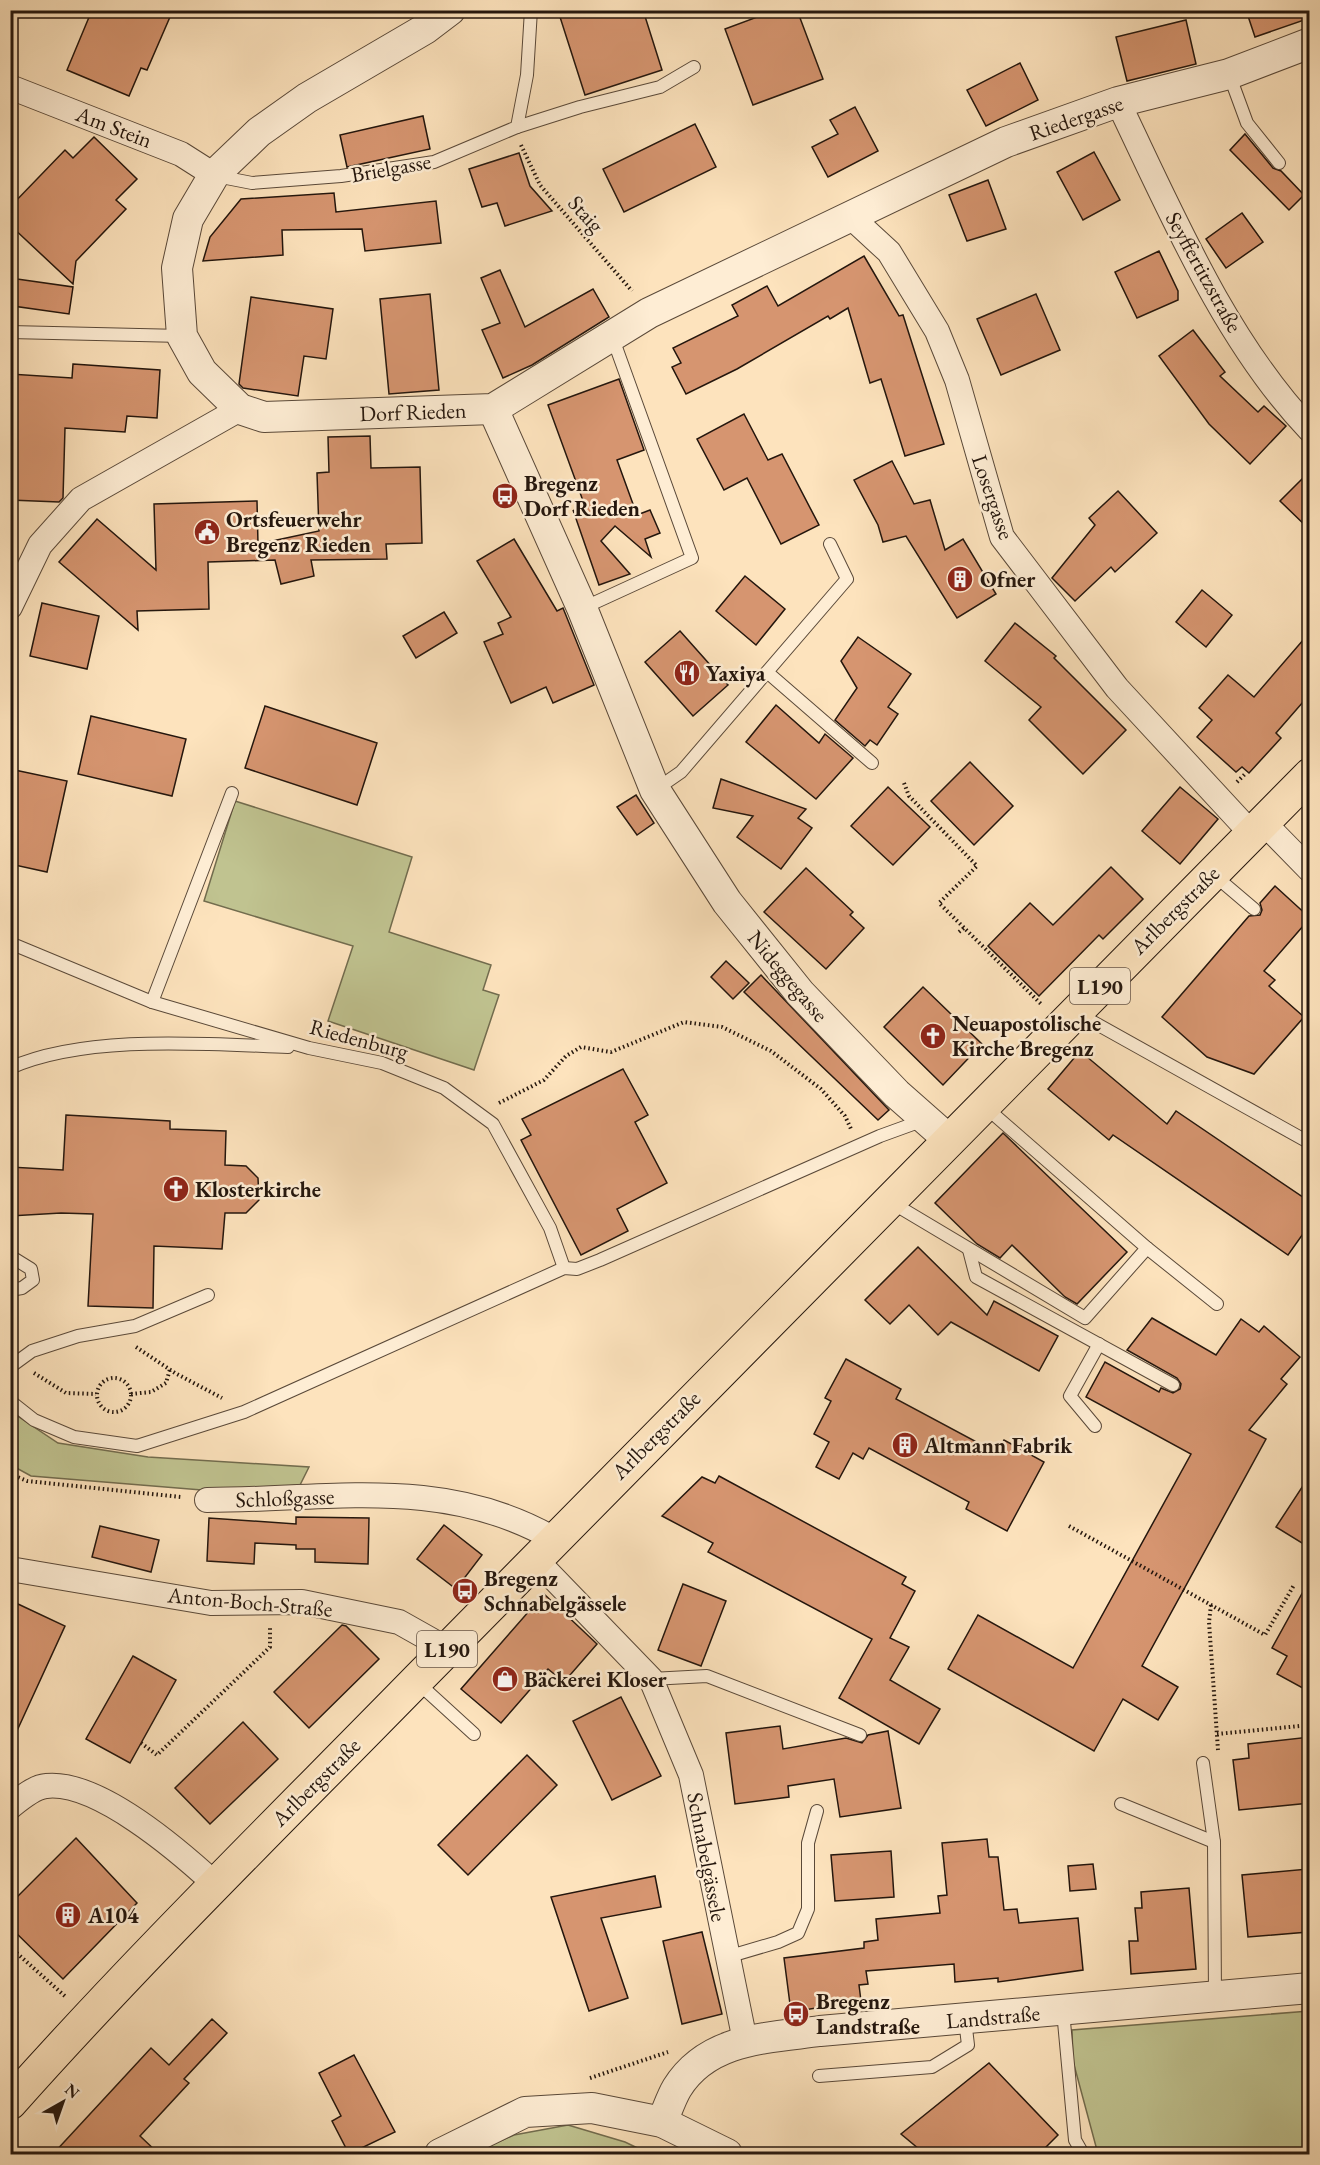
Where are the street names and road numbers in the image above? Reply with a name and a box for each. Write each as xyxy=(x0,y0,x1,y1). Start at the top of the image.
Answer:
street label: Riedergasse xyxy=(1025,88,1127,148)
street label: Am Stein xyxy=(71,99,157,155)
street label: Brielgasse xyxy=(349,147,434,189)
street label: Staig xyxy=(562,189,611,239)
street label: Seyffertitzstraße xyxy=(1159,206,1249,338)
street label: Dorf Rieden xyxy=(359,396,467,428)
street label: Losergasse xyxy=(965,451,1021,544)
street label: Arlbergstraße xyxy=(1124,859,1226,961)
street label: Nideggegasse xyxy=(741,924,835,1028)
road number: L190 xyxy=(1070,968,1130,1004)
street label: Riedenburg xyxy=(307,1012,412,1066)
street label: Arlbergstraße xyxy=(605,1384,707,1486)
street label: Schloßgasse xyxy=(235,1482,335,1514)
street label: Anton-Boch-Straße xyxy=(165,1580,334,1624)
road number: L190 xyxy=(417,1631,477,1667)
street label: Arlbergstraße xyxy=(265,1731,367,1833)
street label: Schnabelgässele xyxy=(680,1790,734,1925)
street label: Landstraße xyxy=(945,1998,1042,2036)

